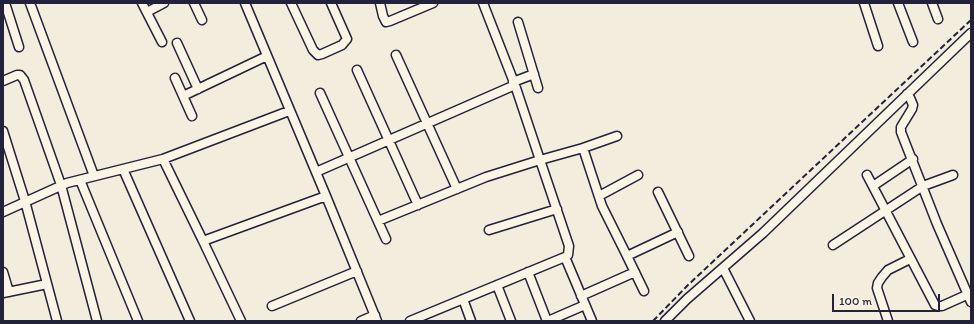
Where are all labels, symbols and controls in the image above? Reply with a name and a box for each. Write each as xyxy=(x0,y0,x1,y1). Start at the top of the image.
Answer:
scale bar xyxy=(834,286,942,312)
text: 100 m xyxy=(839,294,872,308)

